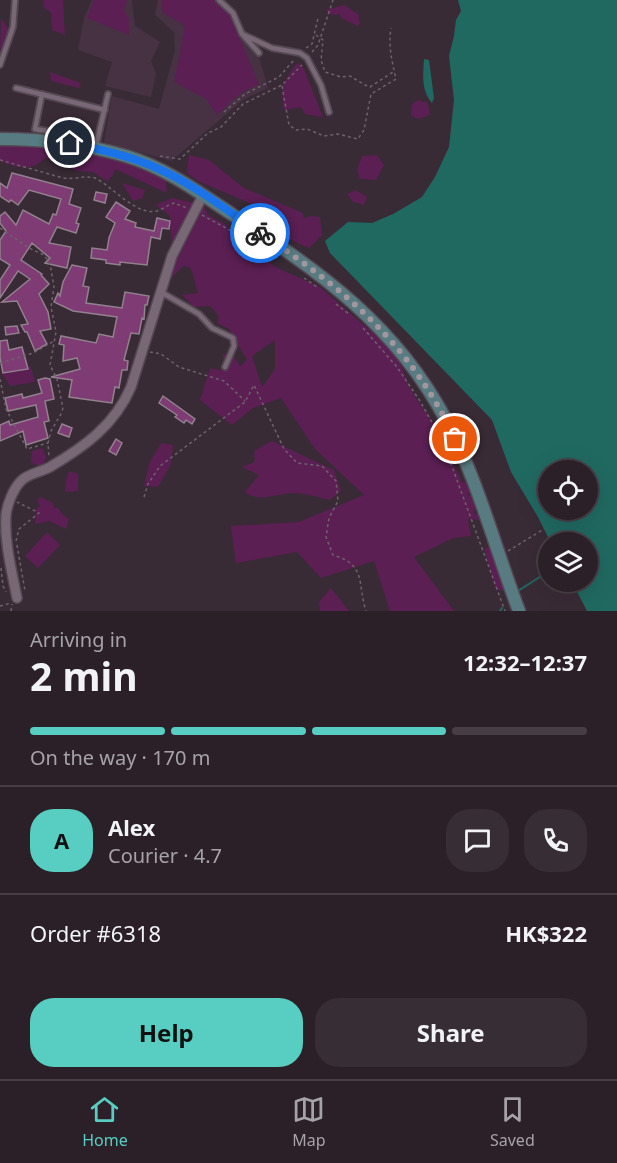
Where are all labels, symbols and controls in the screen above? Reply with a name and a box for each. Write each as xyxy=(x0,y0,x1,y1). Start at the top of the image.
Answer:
pin xyxy=(44,117,95,168)
icon: home xyxy=(53,126,86,159)
courier xyxy=(230,203,290,263)
icon: bike xyxy=(244,217,277,250)
pin xyxy=(429,413,480,464)
icon: bag xyxy=(438,422,471,455)
map controls xyxy=(538,460,598,592)
button: locate xyxy=(538,460,598,520)
button: layers xyxy=(538,532,598,592)
text: Arriving in xyxy=(30,626,127,653)
text: 12:32–12:37 xyxy=(463,647,587,677)
text: 2 min xyxy=(30,649,137,702)
text: On the way · 170 m xyxy=(30,744,210,771)
button: chat xyxy=(446,809,509,872)
button: phone xyxy=(524,809,587,872)
text: Alex xyxy=(108,812,155,842)
text: A xyxy=(54,825,69,855)
text: Courier · 4.7 xyxy=(108,842,222,869)
text: Order #6318 xyxy=(30,918,161,948)
text: HK$322 xyxy=(505,918,587,948)
button: Help xyxy=(30,998,303,1067)
button: Share xyxy=(315,998,587,1067)
tab: Home xyxy=(82,1093,128,1151)
tab: Map xyxy=(292,1093,326,1151)
tab: Saved xyxy=(490,1093,535,1151)

